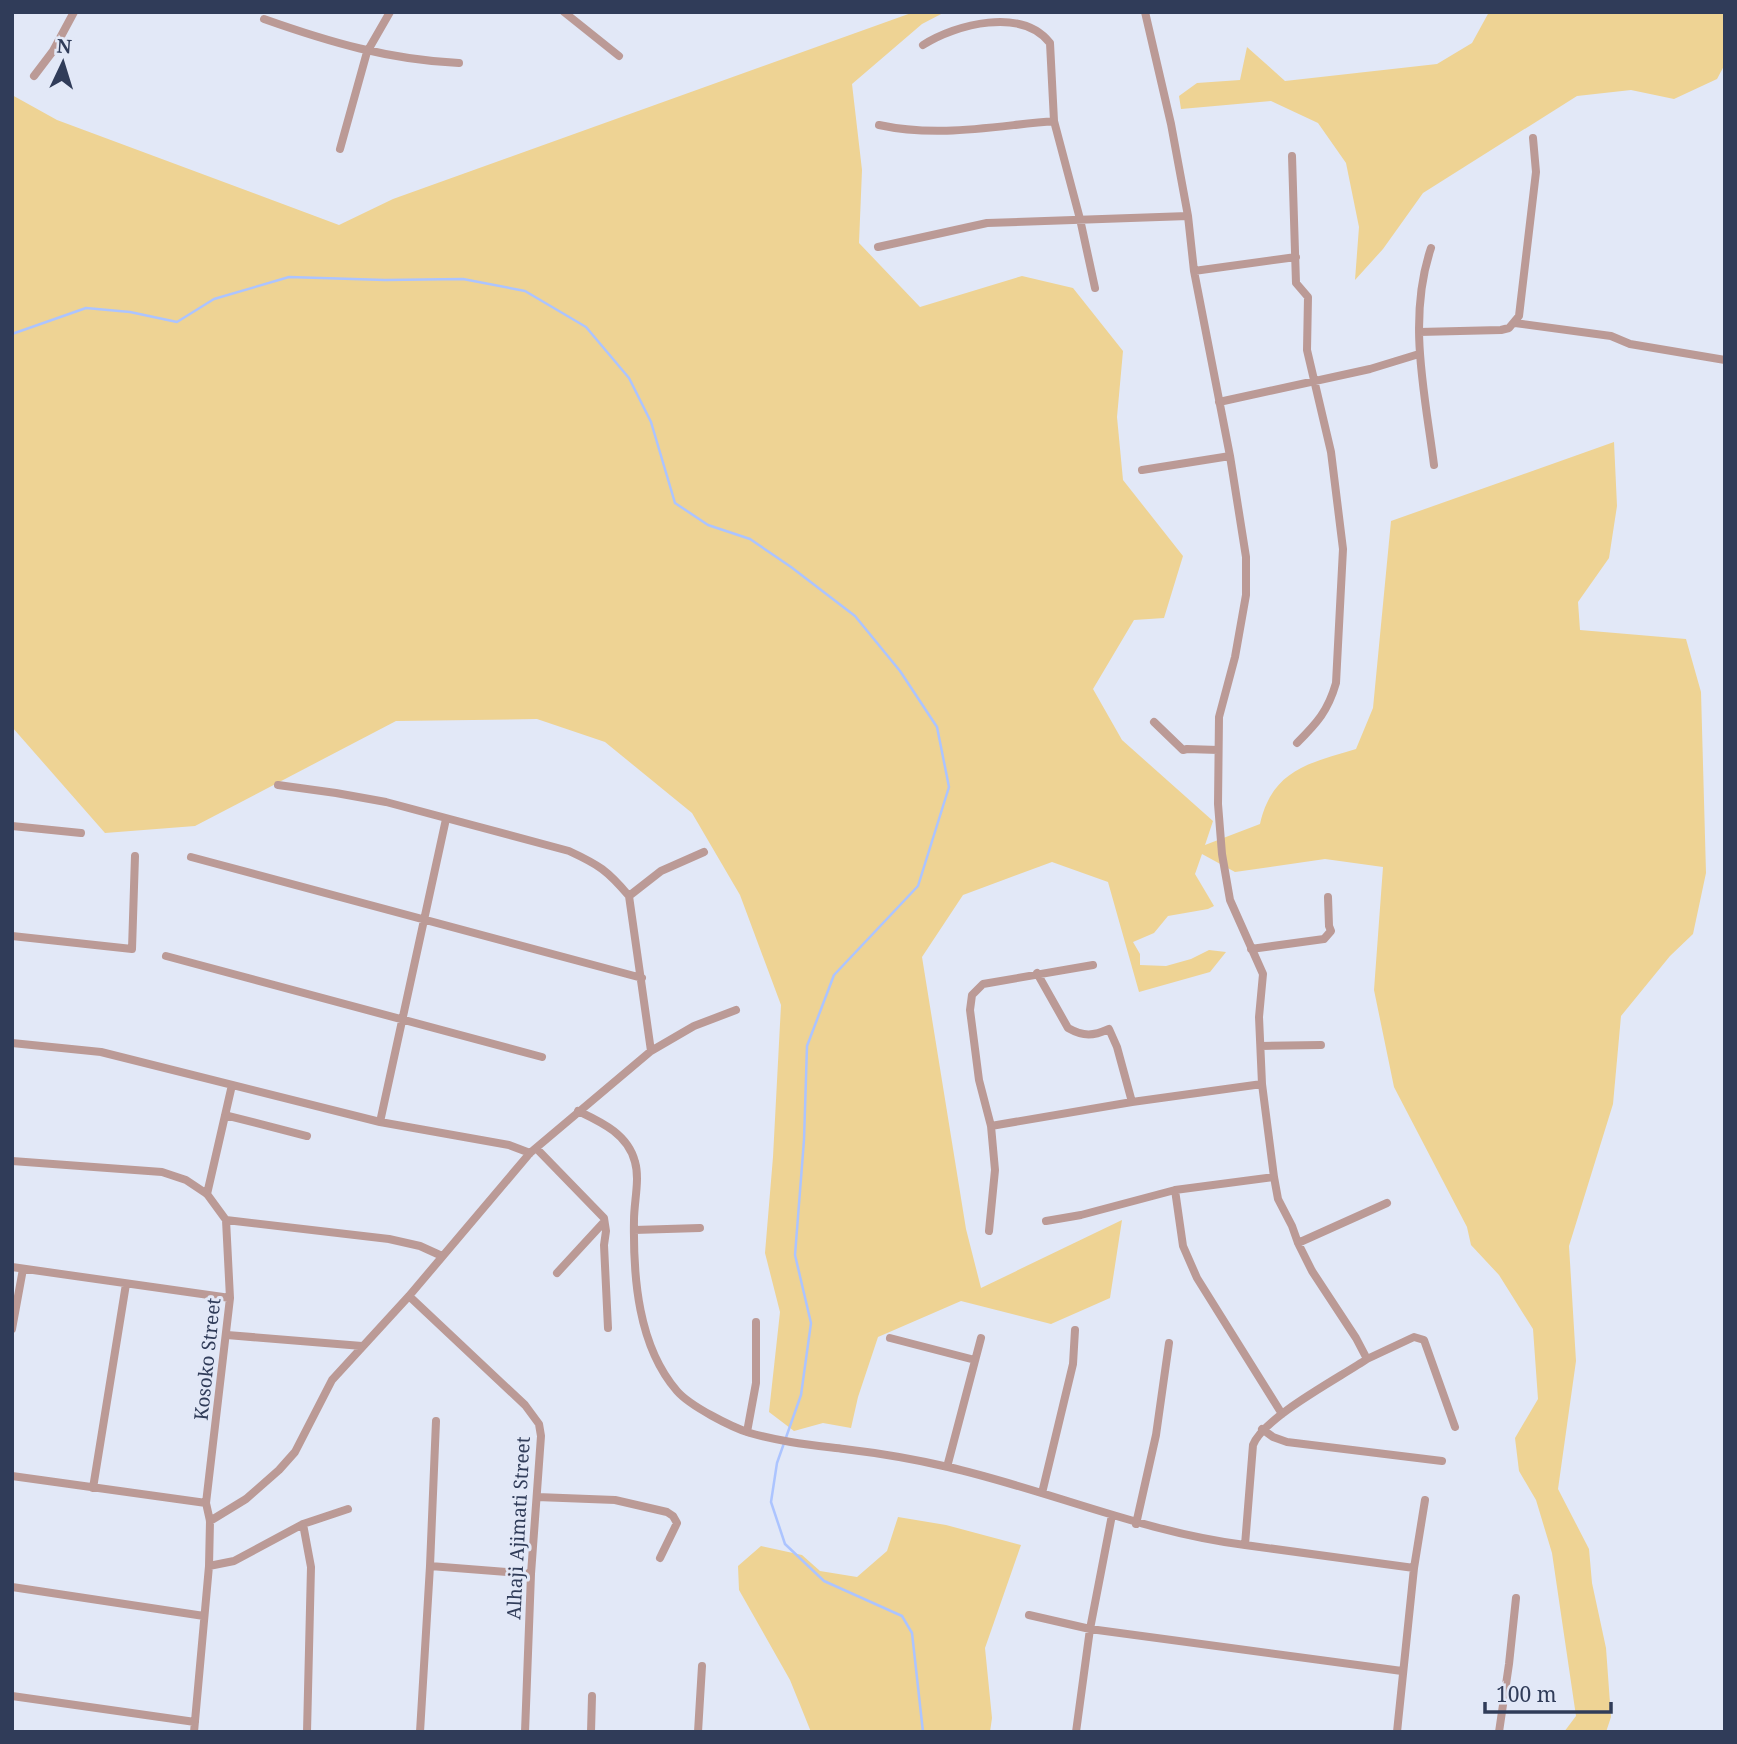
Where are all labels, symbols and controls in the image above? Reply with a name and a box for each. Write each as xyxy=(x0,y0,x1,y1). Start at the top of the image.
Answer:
north arrow xyxy=(28,28,98,98)
text: N xyxy=(56,33,73,60)
street label: Kosoko Street xyxy=(188,1296,226,1422)
street label: Alhaji Ajimati Street xyxy=(500,1435,536,1620)
scale bar xyxy=(1485,1670,1611,1714)
text: 100 m xyxy=(1496,1680,1557,1708)

